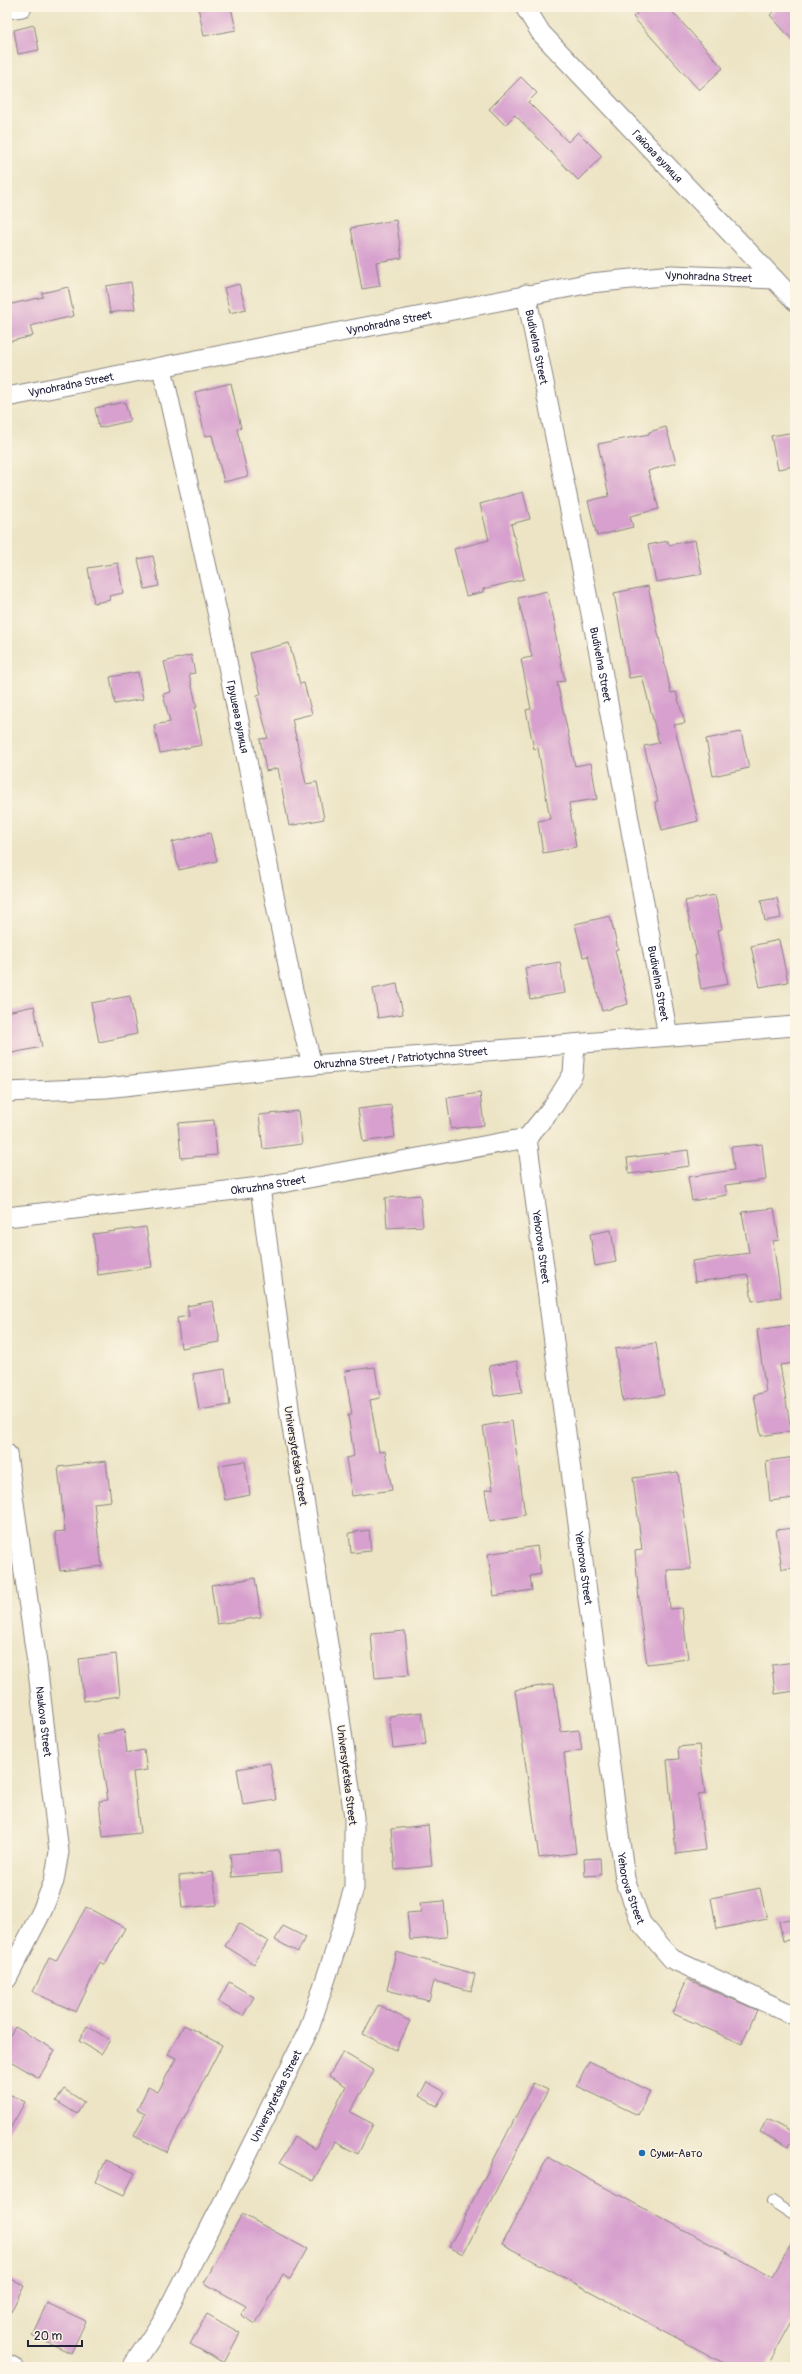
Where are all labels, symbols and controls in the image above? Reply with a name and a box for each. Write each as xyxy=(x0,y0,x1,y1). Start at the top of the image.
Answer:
street label: Гайова вулиця xyxy=(629,127,685,185)
street label: Vynohradna Street xyxy=(665,269,753,285)
street label: Vynohradna Street xyxy=(345,308,433,338)
street label: Budivelna Street xyxy=(522,308,550,386)
street label: Vynohradna Street xyxy=(27,370,115,400)
street label: Budivelna Street xyxy=(587,626,614,704)
street label: Грушева вулиця xyxy=(224,679,251,755)
street label: Budivelna Street xyxy=(645,945,671,1023)
street label: Okruzhna Street / Patriotychna Street xyxy=(313,1045,488,1072)
street label: Okruzhna Street xyxy=(230,1173,307,1197)
street label: Yehorova Street xyxy=(530,1209,552,1285)
street label: Universytetska Street xyxy=(281,1405,310,1507)
street label: Yehorova Street xyxy=(572,1530,595,1606)
street label: Naukova Street xyxy=(33,1686,54,1758)
street label: Universytetska Street xyxy=(334,1724,359,1826)
street label: Yehorova Street xyxy=(614,1851,647,1926)
street label: Universytetska Street xyxy=(248,2048,305,2145)
place label: Суми-Авто xyxy=(650,2147,702,2160)
marker: Суми-Авто xyxy=(637,2148,647,2158)
scale bar xyxy=(28,2322,82,2348)
text: 20 m xyxy=(34,2329,63,2344)

